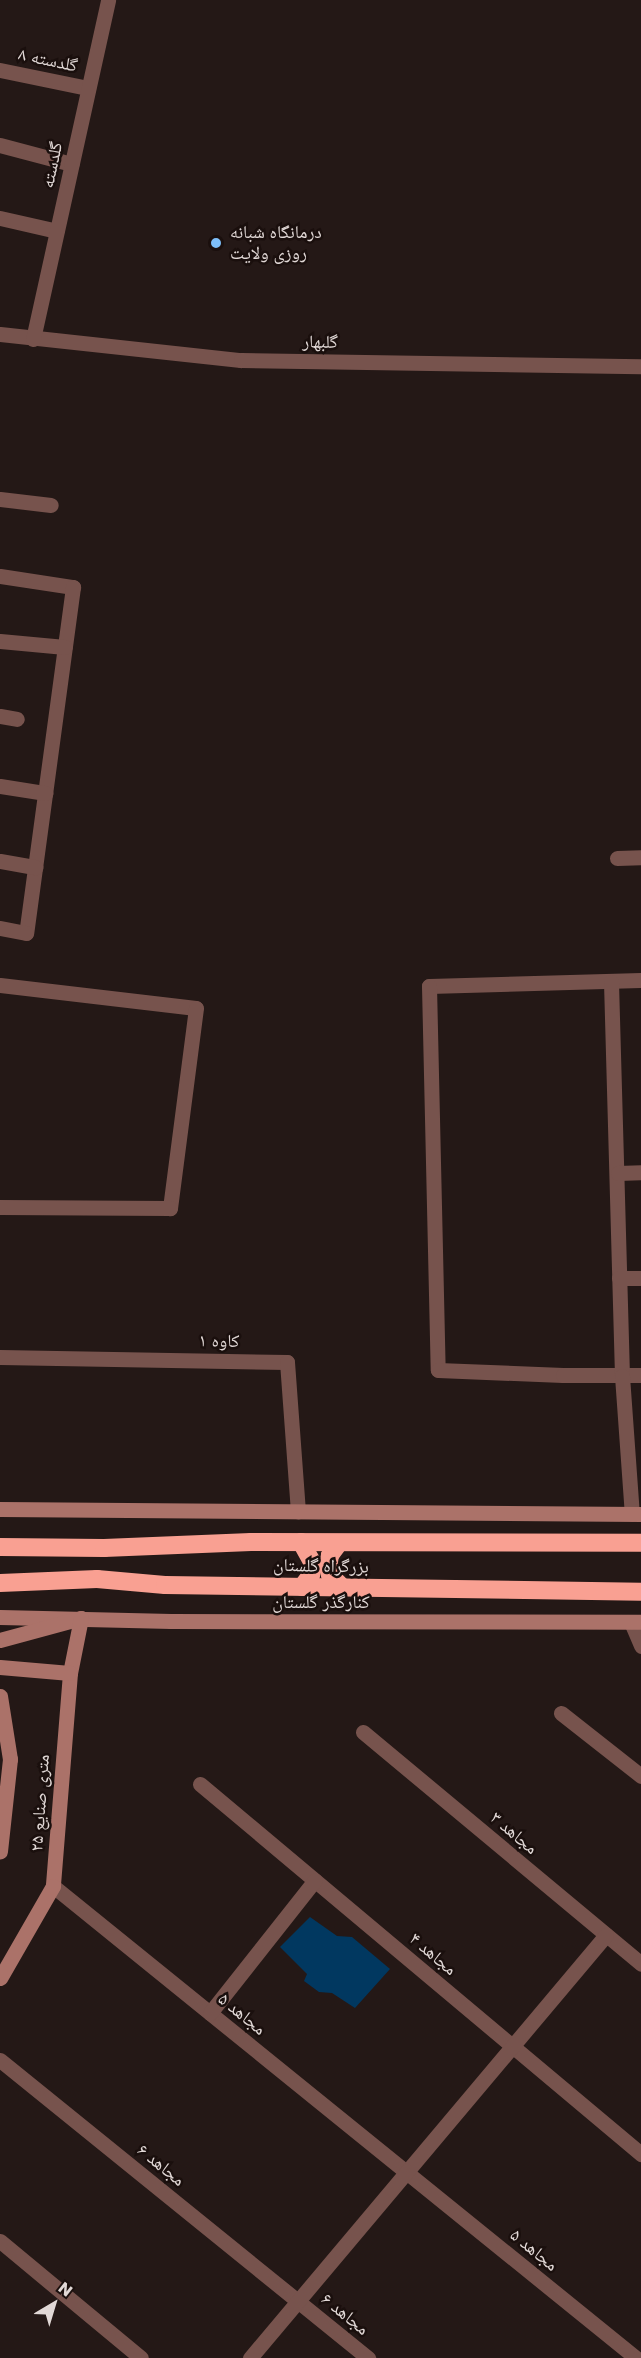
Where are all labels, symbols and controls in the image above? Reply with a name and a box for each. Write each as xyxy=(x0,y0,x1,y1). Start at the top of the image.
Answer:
street label: گلدسته ۸ xyxy=(17,43,79,77)
street label: گلدسته xyxy=(37,140,67,190)
place label: درمانگاه شبانه روزی ولایت xyxy=(230,222,322,264)
marker: درمانگاه شبانه روزی ولایت xyxy=(207,234,225,252)
street label: گلبهار xyxy=(302,331,338,353)
street label: کاوه ۱ xyxy=(198,1330,240,1352)
street label: بزرگراه گلستان xyxy=(273,1554,369,1578)
street label: کنارگذر گلستان xyxy=(272,1591,370,1613)
street label: ۲۵ متری صنایع xyxy=(26,1754,54,1852)
street label: مجاهد ۳ xyxy=(486,1807,542,1859)
street label: مجاهد ۴ xyxy=(405,1928,461,1980)
street label: ۵ مجاهد xyxy=(214,1988,270,2040)
street label: ۶ مجاهد xyxy=(133,2139,189,2191)
street label: مجاهد ۵ xyxy=(506,2224,562,2276)
north arrow xyxy=(24,2274,84,2334)
text: N xyxy=(54,2277,77,2302)
street label: مجاهد ۶ xyxy=(317,2288,373,2340)

